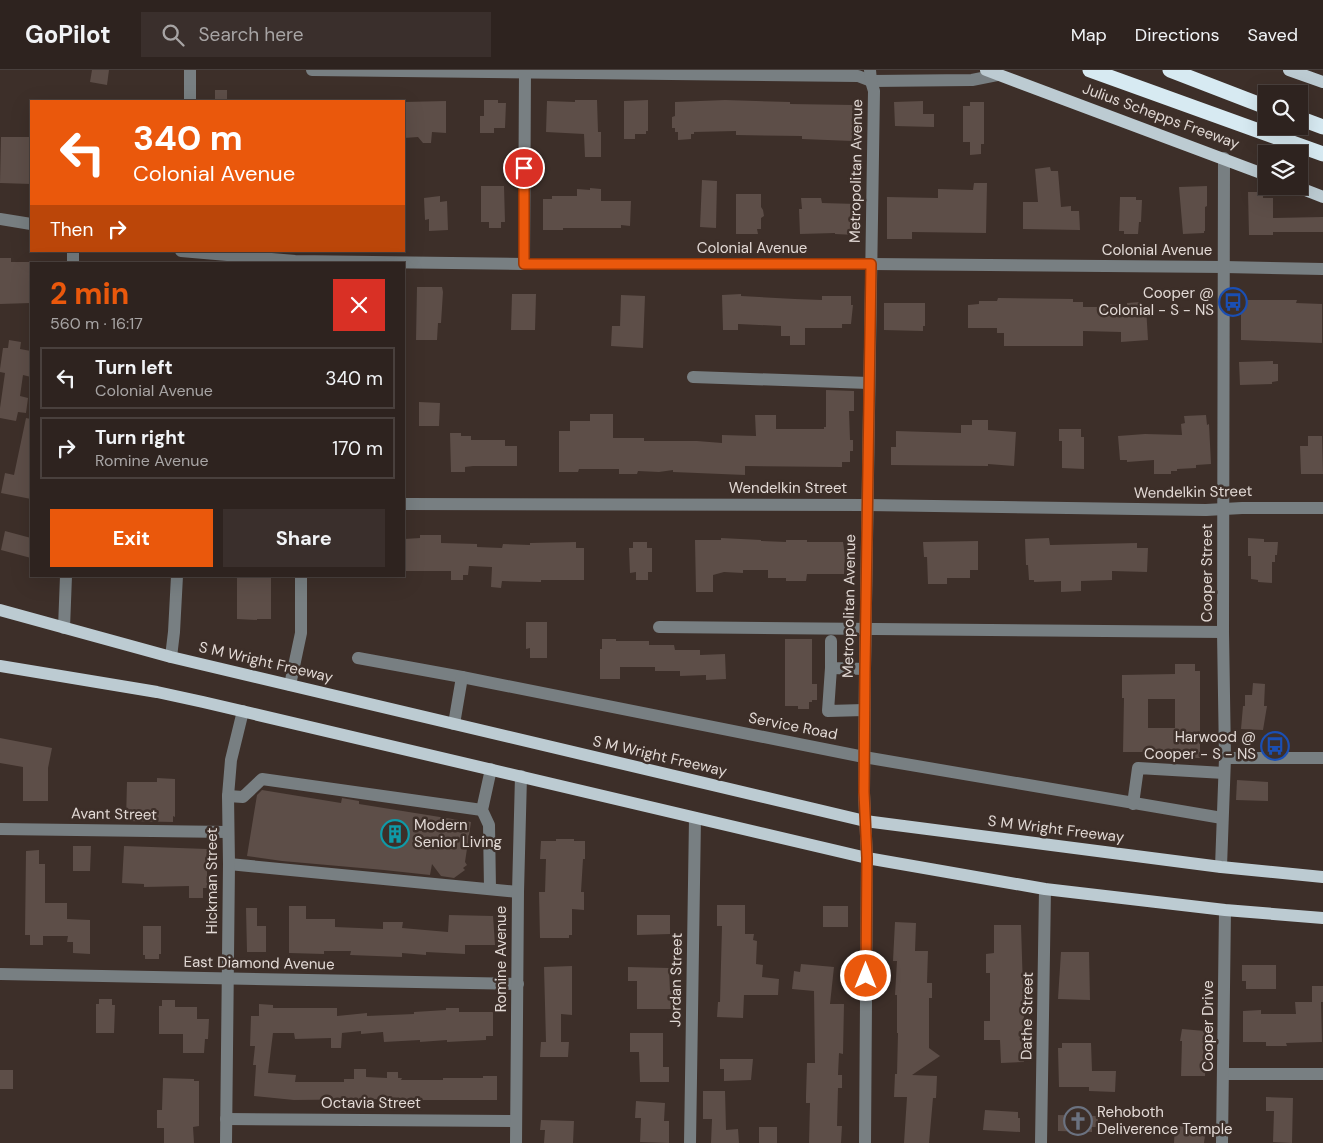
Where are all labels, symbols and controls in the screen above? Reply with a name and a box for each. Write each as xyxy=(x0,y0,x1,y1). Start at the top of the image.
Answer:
search box xyxy=(141,12,491,57)
text: GoPilot xyxy=(25,19,111,50)
icon: search xyxy=(159,21,187,49)
text: Search here xyxy=(199,22,303,47)
text: Map xyxy=(1071,23,1107,47)
text: Directions xyxy=(1135,23,1220,47)
text: Saved xyxy=(1248,23,1298,47)
street label: Julius Schepps Freeway xyxy=(1080,78,1243,154)
map controls xyxy=(1258,85,1308,195)
button: search xyxy=(1258,85,1308,135)
street label: Metropolitan Avenue xyxy=(845,99,867,243)
text: 340 m xyxy=(133,115,243,161)
icon: left xyxy=(50,120,115,185)
button: layers xyxy=(1258,145,1308,195)
pin xyxy=(503,147,545,189)
icon: arrive xyxy=(510,154,538,182)
text: Colonial Avenue xyxy=(133,159,295,188)
icon: right xyxy=(103,215,131,243)
text: Then xyxy=(50,217,93,242)
street label: Colonial Avenue xyxy=(697,238,807,258)
street label: Colonial Avenue xyxy=(1102,240,1212,260)
text: 2 min xyxy=(50,274,129,313)
button: close xyxy=(333,279,385,331)
place label: Cooper @ Colonial - S - NS xyxy=(1098,283,1214,320)
bus stop icon: Cooper @ Colonial - S - NS xyxy=(1218,287,1248,317)
text: 560 m · 16:17 xyxy=(50,313,143,334)
text: Turn left xyxy=(95,355,173,380)
icon: left xyxy=(52,364,80,392)
text: 340 m xyxy=(325,366,383,391)
text: Colonial Avenue xyxy=(95,380,213,401)
text: Turn right xyxy=(95,425,185,450)
icon: right xyxy=(52,434,80,462)
text: 170 m xyxy=(332,436,383,461)
text: Romine Avenue xyxy=(95,450,209,471)
street label: Wendelkin Street xyxy=(729,478,847,498)
street label: Wendelkin Street xyxy=(1134,481,1252,503)
button: Exit xyxy=(50,509,213,567)
button: Share xyxy=(223,509,385,567)
street label: Cooper Street xyxy=(1197,524,1217,622)
street label: Metropolitan Avenue xyxy=(838,534,860,678)
street label: S M Wright Freeway xyxy=(197,637,336,687)
street label: Service Road xyxy=(747,708,839,744)
place label: Harwood @ Cooper - S - NS xyxy=(1144,727,1256,764)
street label: S M Wright Freeway xyxy=(591,731,730,781)
bus stop icon: Harwood @ Cooper - S - NS xyxy=(1260,731,1290,761)
street label: Avant Street xyxy=(71,803,157,825)
street label: S M Wright Freeway xyxy=(987,811,1126,847)
place label: Modern Senior Living xyxy=(414,815,502,852)
building icon: Modern Senior Living xyxy=(380,819,410,849)
street label: Hickman Street xyxy=(202,828,222,934)
street label: Romine Avenue xyxy=(491,906,511,1012)
street label: Jordan Street xyxy=(665,933,687,1027)
position arrow xyxy=(839,949,891,1001)
street label: East Diamond Avenue xyxy=(183,952,335,974)
street label: Dathe Street xyxy=(1016,972,1038,1060)
street label: Cooper Drive xyxy=(1198,980,1218,1072)
street label: Octavia Street xyxy=(321,1093,421,1113)
place label: Rehoboth Deliverence Temple xyxy=(1097,1102,1233,1139)
church icon: Rehoboth Deliverence Temple xyxy=(1063,1106,1093,1136)

